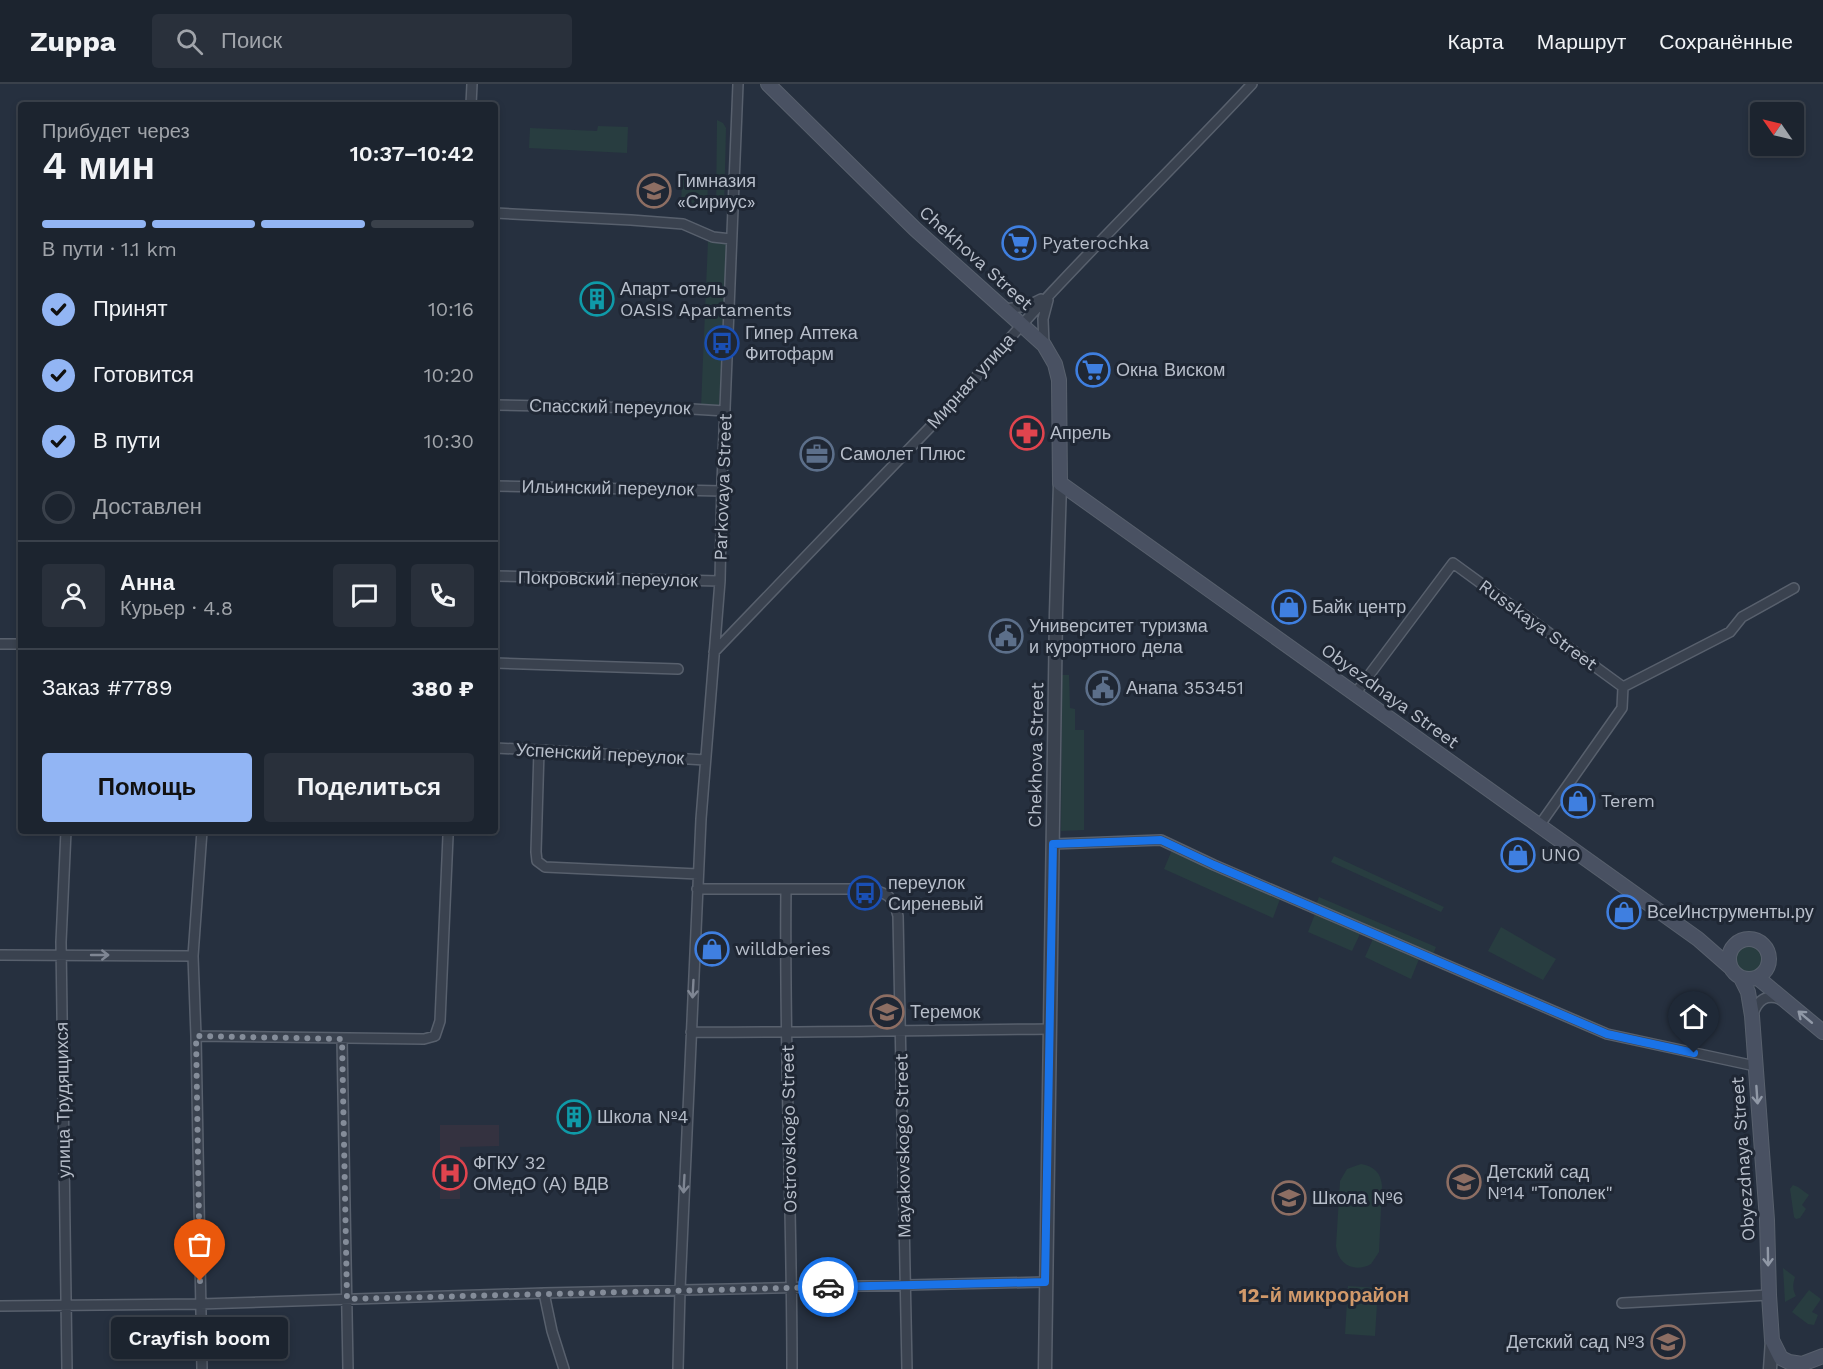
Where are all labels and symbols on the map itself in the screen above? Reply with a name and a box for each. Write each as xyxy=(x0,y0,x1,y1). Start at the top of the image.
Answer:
north arrow xyxy=(1750,102,1804,156)
place label: Гимназия «Сириус» xyxy=(677,170,756,212)
school or university icon: Гимназия «Сириус» xyxy=(636,173,672,209)
street label: Chekhova Street xyxy=(915,201,1038,314)
supermarket icon: Pyaterochka xyxy=(1001,225,1037,261)
place label: Pyaterochka xyxy=(1042,232,1149,253)
place label: Апарт-отель OASIS Apartaments xyxy=(620,278,792,320)
building icon: Апарт-отель OASIS Apartaments xyxy=(579,281,615,317)
place label: Гипер Аптека Фитофарм xyxy=(745,322,859,364)
bus stop icon: Гипер Аптека Фитофарм xyxy=(704,325,740,361)
street label: Мирная улица xyxy=(923,328,1019,432)
supermarket icon: Окна Виском xyxy=(1075,352,1111,388)
place label: Окна Виском xyxy=(1116,359,1226,380)
street label: Спасский переулок xyxy=(529,395,691,418)
street label: Parkovaya Street xyxy=(709,413,736,561)
pharmacy icon: Апрель xyxy=(1009,415,1045,451)
place label: Апрель xyxy=(1050,422,1111,443)
office icon: Самолет Плюс xyxy=(799,436,835,472)
place label: Самолет Плюс xyxy=(840,443,965,464)
street label: Ильинский переулок xyxy=(521,475,695,500)
street label: Покровский переулок xyxy=(518,566,698,591)
street label: Russkaya Street xyxy=(1475,575,1602,675)
shop icon: Байк центр xyxy=(1271,589,1307,625)
place label: Байк центр xyxy=(1312,596,1406,617)
place label: Университет туризма и курортного дела xyxy=(1029,615,1209,657)
public building icon: Университет туризма и курортного дела xyxy=(988,618,1024,654)
street label: Obyezdnaya Street xyxy=(1317,639,1463,753)
public building icon: Анапа 353451 xyxy=(1085,670,1121,706)
place label: Анапа 353451 xyxy=(1126,677,1244,698)
street label: Chekhova Street xyxy=(1024,682,1047,828)
street label: Успенский переулок xyxy=(515,739,685,768)
shop icon: Terem xyxy=(1560,783,1596,819)
place label: Terem xyxy=(1601,790,1655,811)
shop icon: UNO xyxy=(1500,837,1536,873)
place label: UNO xyxy=(1541,844,1580,865)
place label: переулок Сиреневый xyxy=(888,872,984,914)
bus stop icon: переулок Сиреневый xyxy=(847,875,883,911)
shop icon: ВсеИнструменты.ру xyxy=(1606,894,1642,930)
place label: ВсеИнструменты.ру xyxy=(1647,901,1814,922)
shop icon: willdberies xyxy=(694,931,730,967)
place label: willdberies xyxy=(735,938,831,959)
one-way arrow xyxy=(90,949,110,961)
one-way arrow xyxy=(687,979,698,999)
pin xyxy=(1668,991,1719,1053)
school or university icon: Теремок xyxy=(869,994,905,1030)
place label: Теремок xyxy=(910,1001,980,1022)
one-way arrow xyxy=(1798,1010,1813,1024)
street label: улица Трудящихся xyxy=(51,1022,74,1178)
street label: Ostrovskogo Street xyxy=(777,1044,800,1213)
street label: Mayakovskogo Street xyxy=(890,1053,915,1239)
street label: Obyezdnaya Street xyxy=(1726,1076,1759,1242)
one-way arrow xyxy=(1752,1085,1763,1105)
building icon: Школа №4 xyxy=(556,1099,592,1135)
place label: Школа №4 xyxy=(597,1106,689,1127)
place label: ФГКУ 32 ОМедО (А) ВДВ xyxy=(473,1152,609,1194)
hospital icon: ФГКУ 32 ОМедО (А) ВДВ xyxy=(432,1155,468,1191)
place label: Детский сад №14 "Тополек" xyxy=(1487,1161,1613,1203)
school or university icon: Детский сад №14 "Тополек" xyxy=(1446,1164,1482,1200)
one-way arrow xyxy=(679,1173,690,1193)
school or university icon: Школа №6 xyxy=(1271,1180,1307,1216)
place label: Школа №6 xyxy=(1312,1187,1403,1208)
pin xyxy=(174,1219,225,1281)
one-way arrow xyxy=(1762,1247,1773,1267)
courier xyxy=(798,1257,858,1317)
district label: 12-й микрорайон xyxy=(1239,1283,1409,1307)
callout: Crayfish boom xyxy=(112,1317,288,1359)
school or university icon: Детский сад №3 xyxy=(1650,1324,1686,1360)
place label: Детский сад №3 xyxy=(1506,1331,1645,1352)

